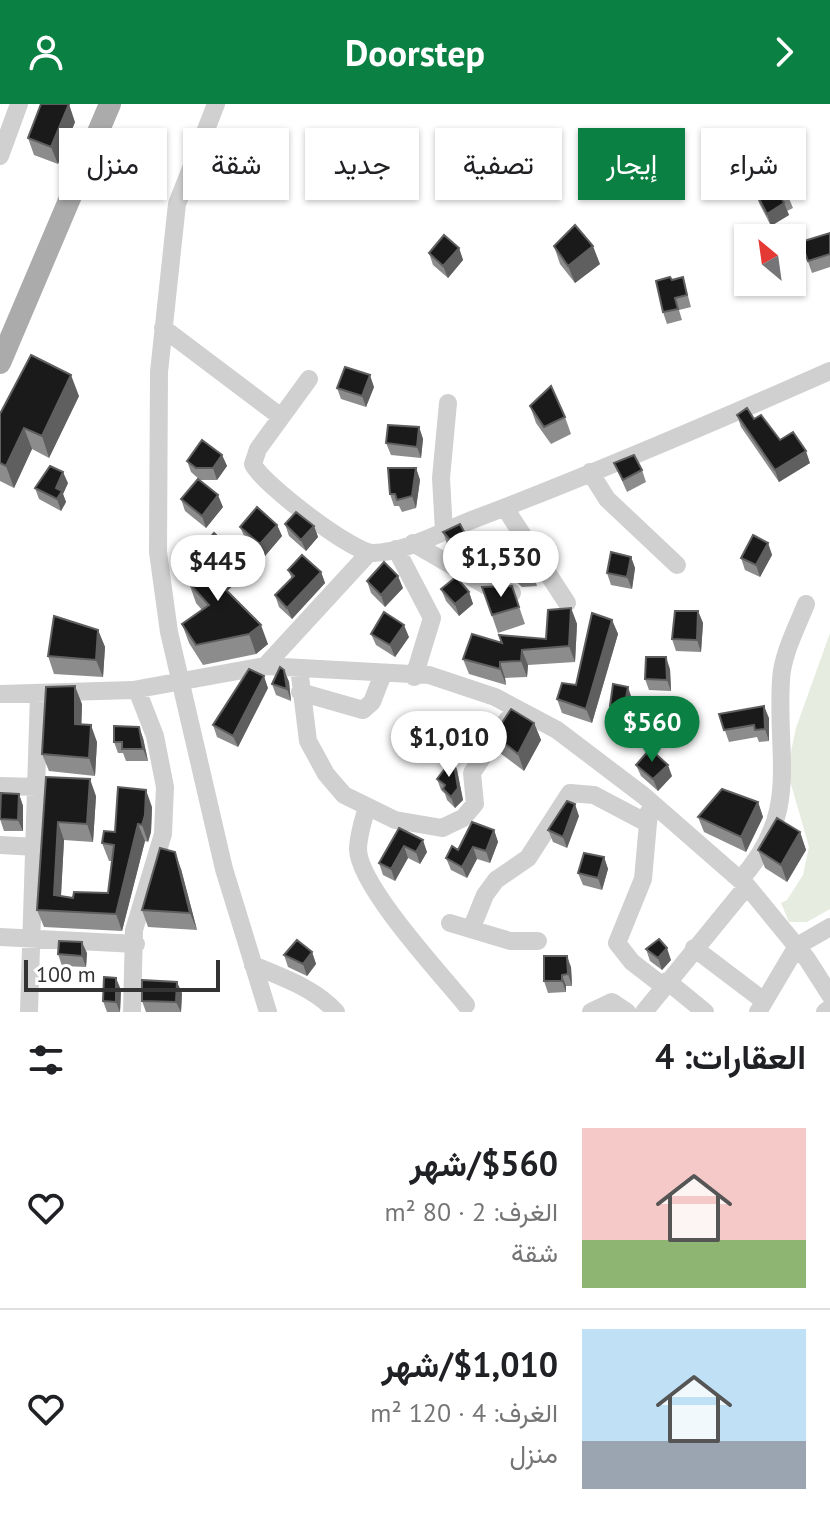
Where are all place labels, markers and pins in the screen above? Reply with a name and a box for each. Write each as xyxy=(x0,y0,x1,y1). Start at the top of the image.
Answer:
pin: $1,530 xyxy=(436,531,566,599)
pin: $445 xyxy=(171,535,265,603)
pin: $560 xyxy=(605,696,699,764)
pin: $1,010 xyxy=(384,711,514,779)

